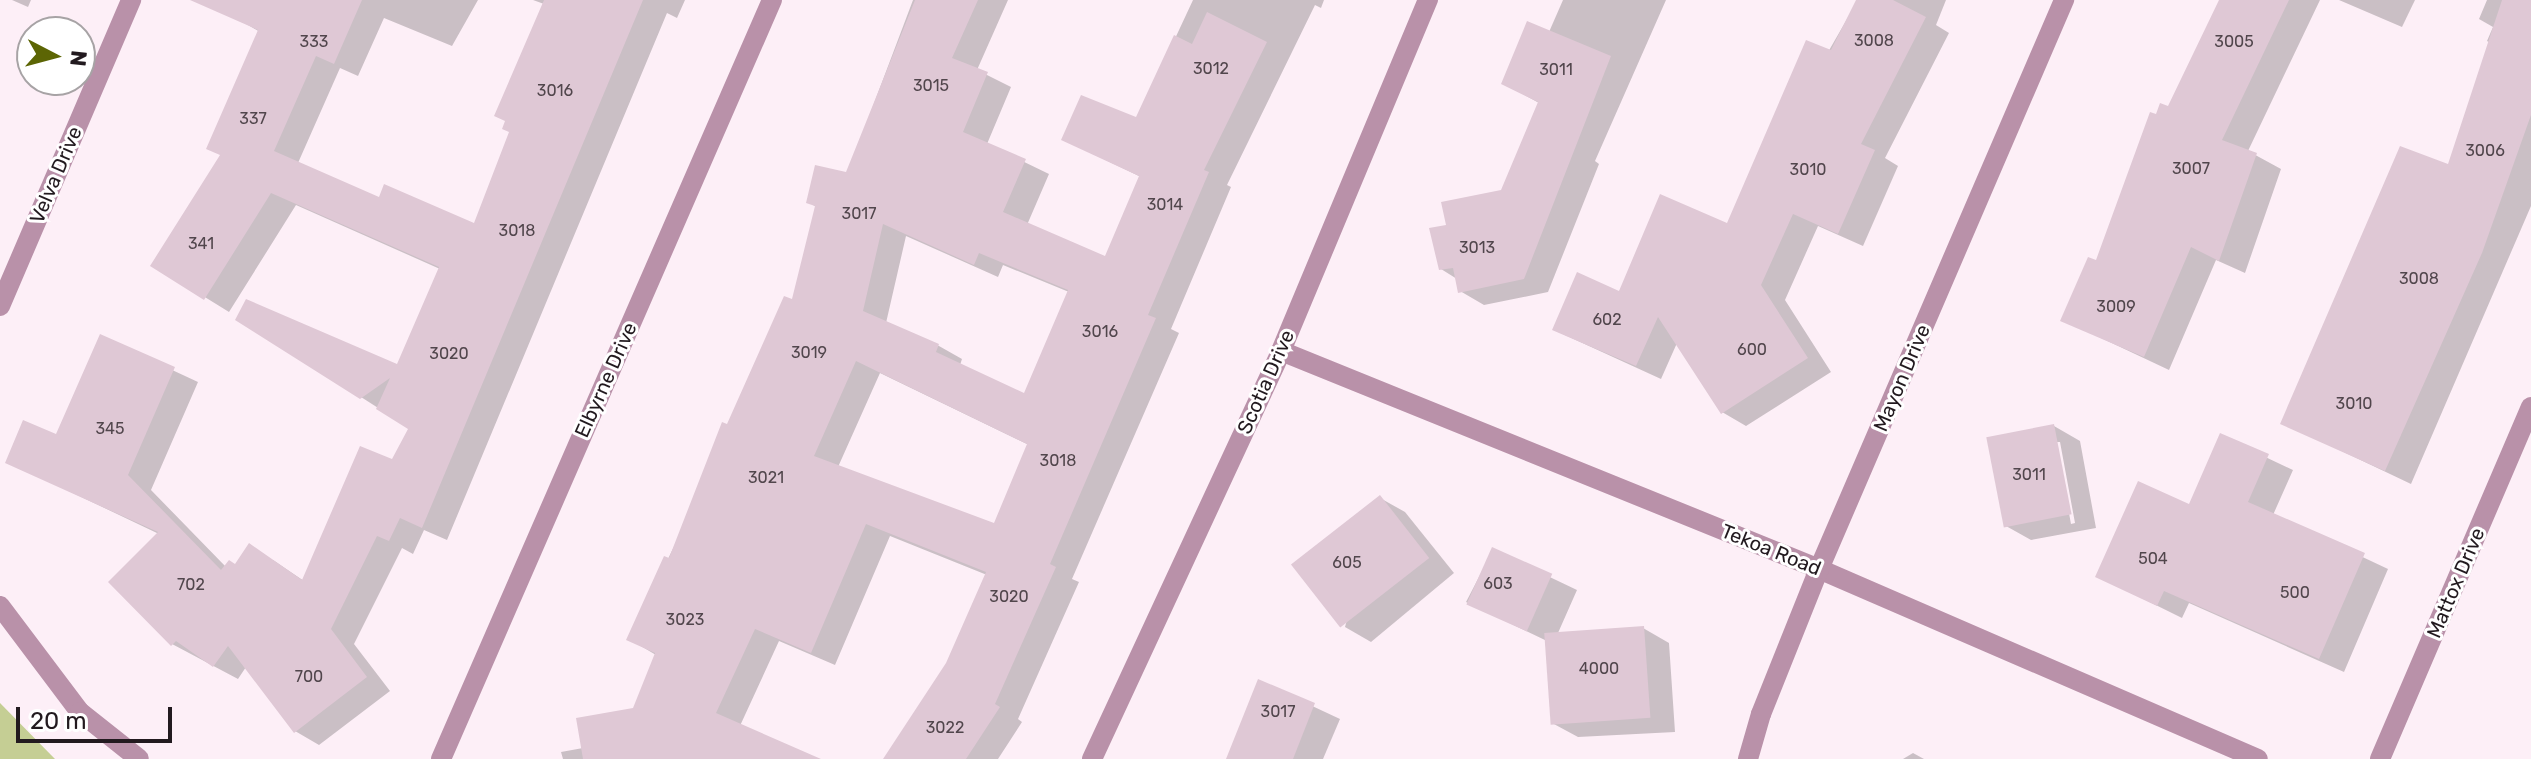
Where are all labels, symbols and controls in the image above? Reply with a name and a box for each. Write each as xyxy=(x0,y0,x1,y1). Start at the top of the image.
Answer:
north arrow xyxy=(16,16,96,96)
house number: 3008 xyxy=(1854,31,1894,51)
house number: 333 xyxy=(300,32,328,52)
house number: 3005 xyxy=(2214,32,2254,52)
text: N xyxy=(64,49,93,68)
house number: 3012 xyxy=(1193,59,1229,79)
house number: 3011 xyxy=(1539,60,1573,80)
house number: 3015 xyxy=(913,76,949,96)
house number: 3016 xyxy=(537,81,573,101)
house number: 337 xyxy=(239,109,267,129)
street label: Velva Drive xyxy=(25,123,87,227)
house number: 3006 xyxy=(2465,141,2505,161)
house number: 3007 xyxy=(2172,159,2210,179)
house number: 3010 xyxy=(1790,160,1826,180)
house number: 3014 xyxy=(1147,195,1183,215)
house number: 3017 xyxy=(842,204,876,224)
house number: 3018 xyxy=(499,221,535,241)
house number: 341 xyxy=(188,234,214,254)
house number: 3013 xyxy=(1459,238,1495,258)
house number: 3008 xyxy=(2399,269,2439,289)
house number: 3009 xyxy=(2096,297,2136,317)
house number: 602 xyxy=(1592,310,1622,330)
street label: Elbyrne Drive xyxy=(570,319,642,441)
street label: Mayon Drive xyxy=(1869,321,1935,435)
house number: 3016 xyxy=(1082,322,1118,342)
street label: Scotia Drive xyxy=(1232,326,1300,438)
house number: 600 xyxy=(1737,340,1767,360)
house number: 3019 xyxy=(791,343,827,363)
house number: 3020 xyxy=(429,344,469,364)
house number: 3010 xyxy=(2336,394,2372,414)
house number: 345 xyxy=(95,419,125,439)
house number: 3018 xyxy=(1040,451,1076,471)
house number: 3011 xyxy=(2012,465,2046,485)
house number: 3021 xyxy=(748,468,784,488)
street label: Tekoa Road xyxy=(1718,519,1824,581)
street label: Mattox Drive xyxy=(2422,524,2490,642)
house number: 504 xyxy=(2138,549,2168,569)
house number: 605 xyxy=(1332,553,1362,573)
house number: 603 xyxy=(1483,574,1513,594)
house number: 702 xyxy=(177,575,205,595)
house number: 500 xyxy=(2280,583,2310,603)
house number: 3020 xyxy=(989,587,1029,607)
house number: 3023 xyxy=(666,610,704,630)
house number: 4000 xyxy=(1579,659,1619,679)
house number: 700 xyxy=(295,667,323,687)
scale bar xyxy=(20,691,176,741)
house number: 3017 xyxy=(1261,702,1295,722)
text: 20 m xyxy=(30,707,87,735)
house number: 3022 xyxy=(926,718,964,738)

